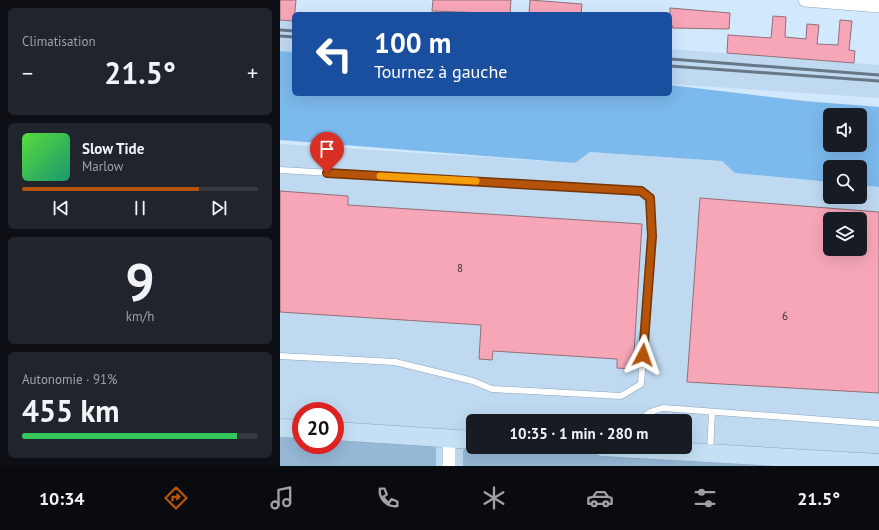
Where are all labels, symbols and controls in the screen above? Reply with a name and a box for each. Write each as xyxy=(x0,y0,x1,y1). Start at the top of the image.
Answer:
text: 100 m xyxy=(374,24,451,61)
icon: left xyxy=(308,28,360,80)
text: Climatisation xyxy=(22,33,96,50)
text: 21.5° xyxy=(104,53,176,92)
text: − xyxy=(22,59,33,87)
text: + xyxy=(247,59,258,87)
text: Tournez à gauche xyxy=(374,60,507,83)
map controls xyxy=(823,108,867,256)
button: sound xyxy=(823,108,867,152)
pin xyxy=(310,132,344,173)
icon: arrive xyxy=(316,138,338,160)
text: Slow Tide xyxy=(82,139,144,158)
text: Marlow xyxy=(82,158,123,175)
button: search xyxy=(823,160,867,204)
icon: previous xyxy=(50,197,72,219)
icon: pause xyxy=(129,197,151,219)
icon: next xyxy=(208,197,230,219)
button: layers xyxy=(823,212,867,256)
text: 9 xyxy=(125,248,155,315)
house number: 8 xyxy=(457,261,463,275)
text: km/h xyxy=(126,308,154,325)
house number: 6 xyxy=(782,309,788,323)
position arrow xyxy=(622,334,664,376)
text: Autonomie · 91% xyxy=(22,371,117,388)
text: 455 km xyxy=(22,391,120,430)
speed limit sign: 20 xyxy=(292,402,344,454)
text: 10:35 · 1 min · 280 m xyxy=(510,424,648,443)
icon: directions xyxy=(162,484,190,512)
icon: music xyxy=(268,484,296,512)
icon: phone xyxy=(374,484,402,512)
icon: climate xyxy=(480,484,508,512)
icon: car xyxy=(586,484,614,512)
icon: filters xyxy=(691,484,719,512)
text: 10:34 xyxy=(39,487,85,510)
text: 21.5° xyxy=(797,487,840,510)

